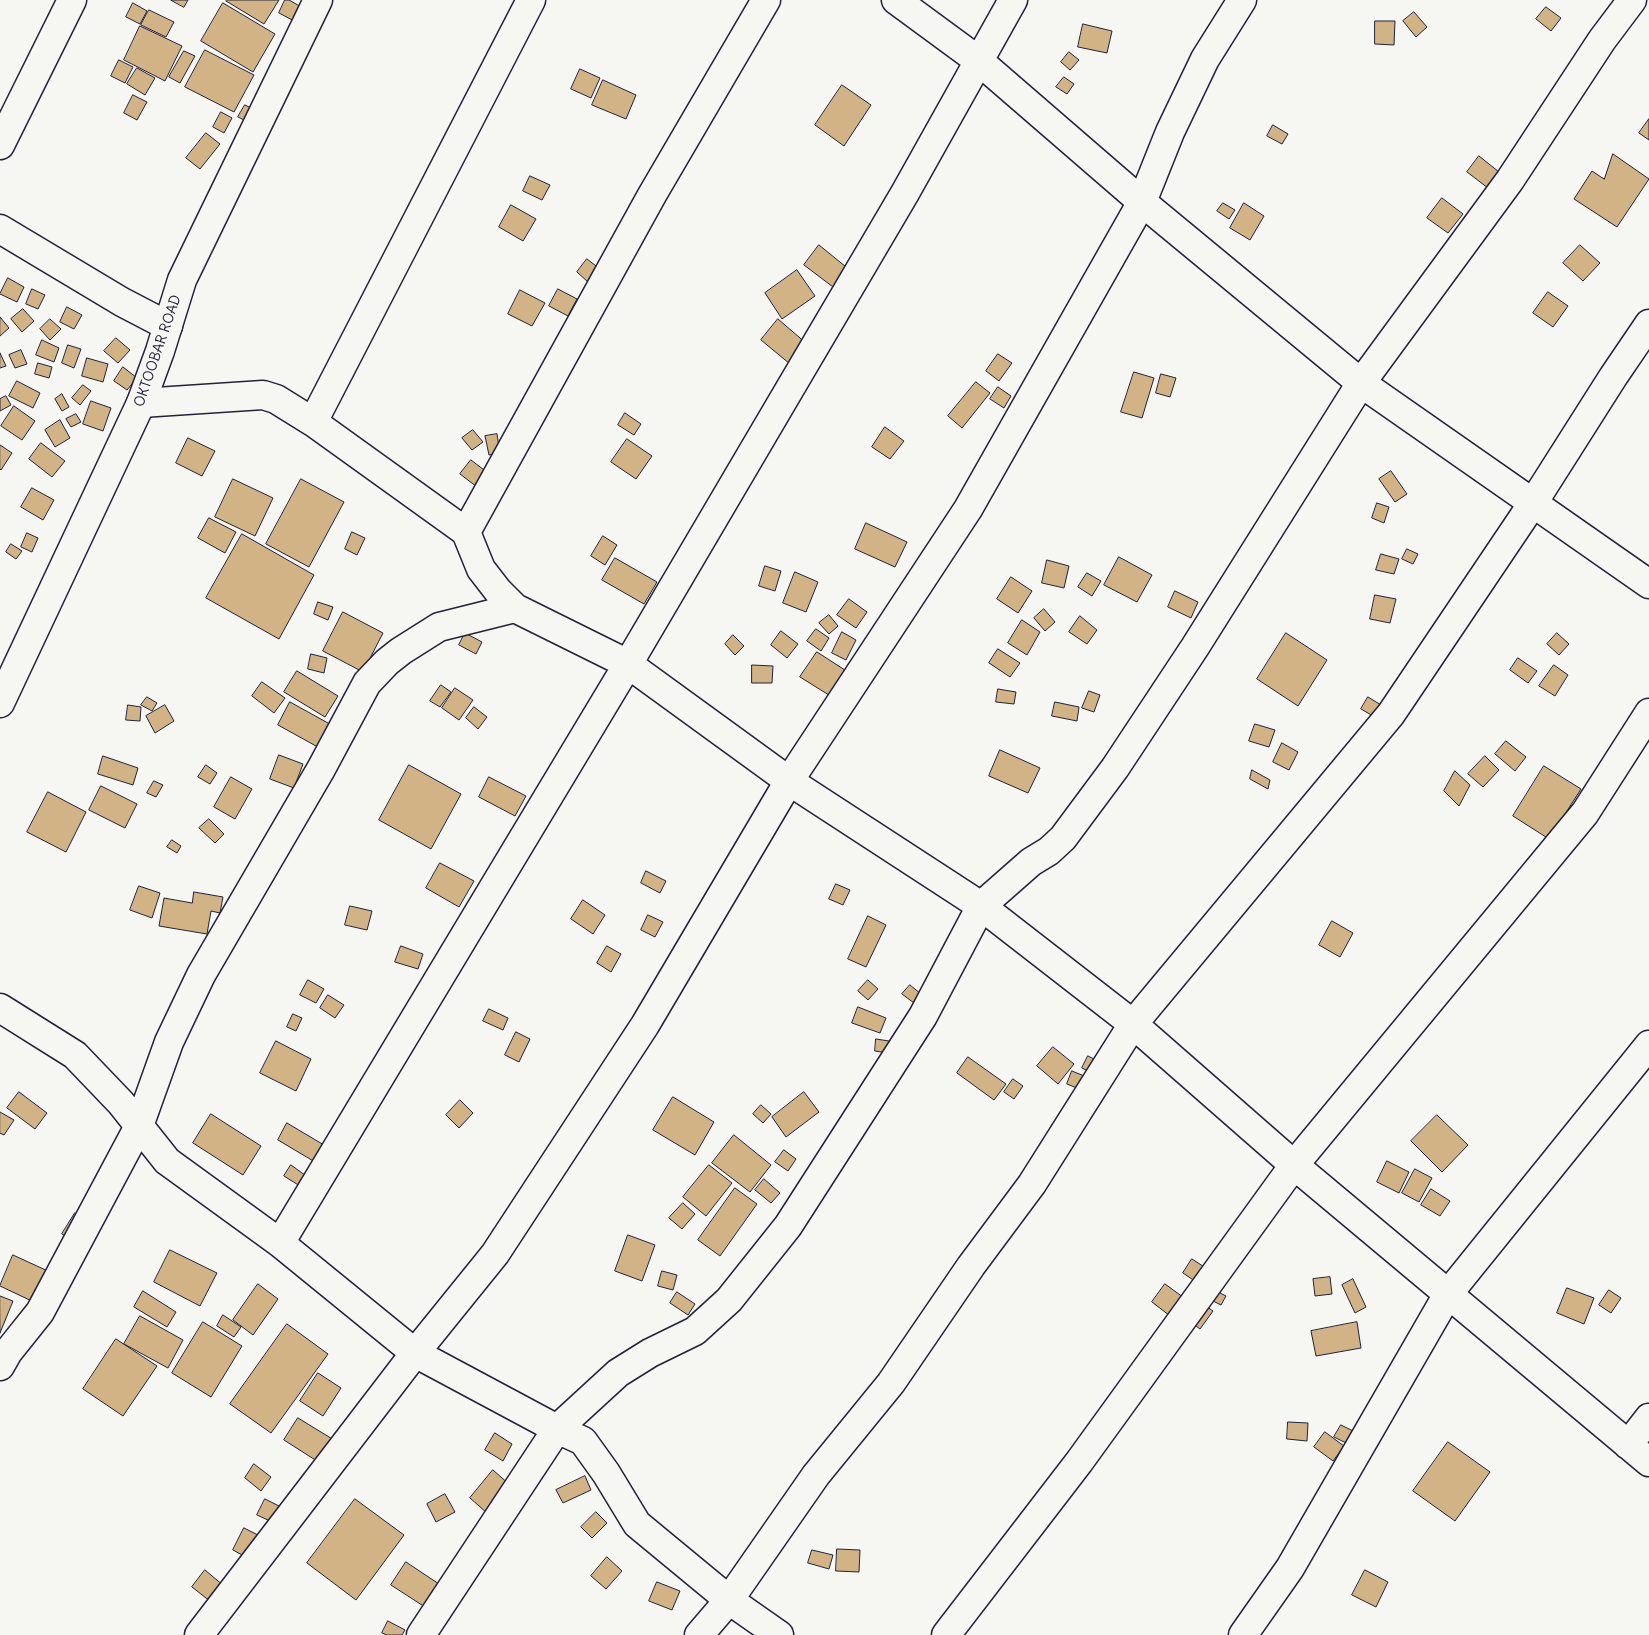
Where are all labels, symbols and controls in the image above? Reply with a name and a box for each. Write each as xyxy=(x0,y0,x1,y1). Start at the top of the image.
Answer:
street label: OKTOOBAR ROAD xyxy=(131,293,185,409)

